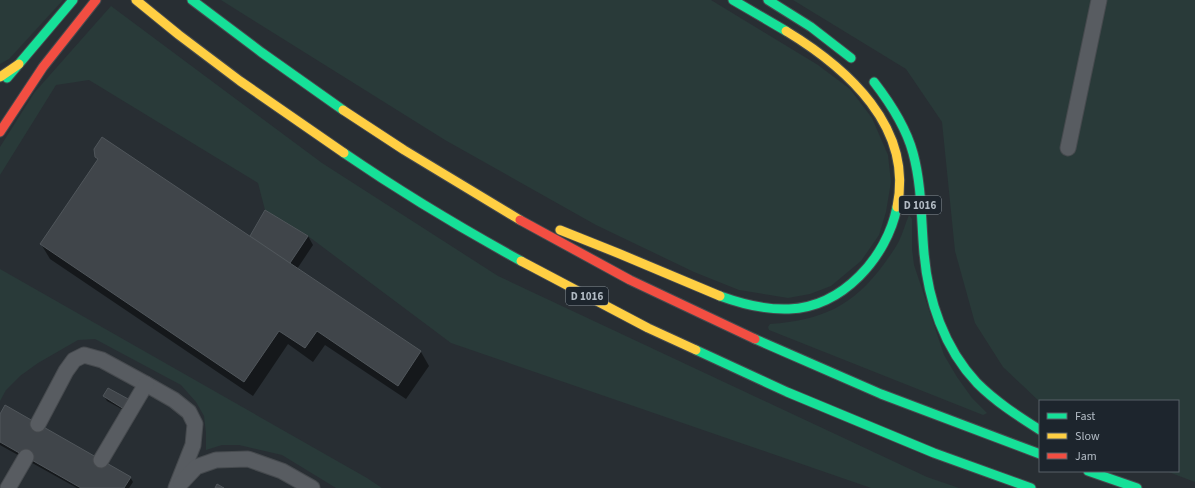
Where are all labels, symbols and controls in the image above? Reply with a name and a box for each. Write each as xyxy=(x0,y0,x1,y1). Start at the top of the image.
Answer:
road number: D 1016 xyxy=(899,196,941,214)
road number: D 1016 xyxy=(566,287,608,305)
legend xyxy=(1039,400,1179,472)
text: Fast xyxy=(1075,408,1095,425)
text: Slow xyxy=(1075,428,1100,445)
text: Jam xyxy=(1075,448,1097,465)

